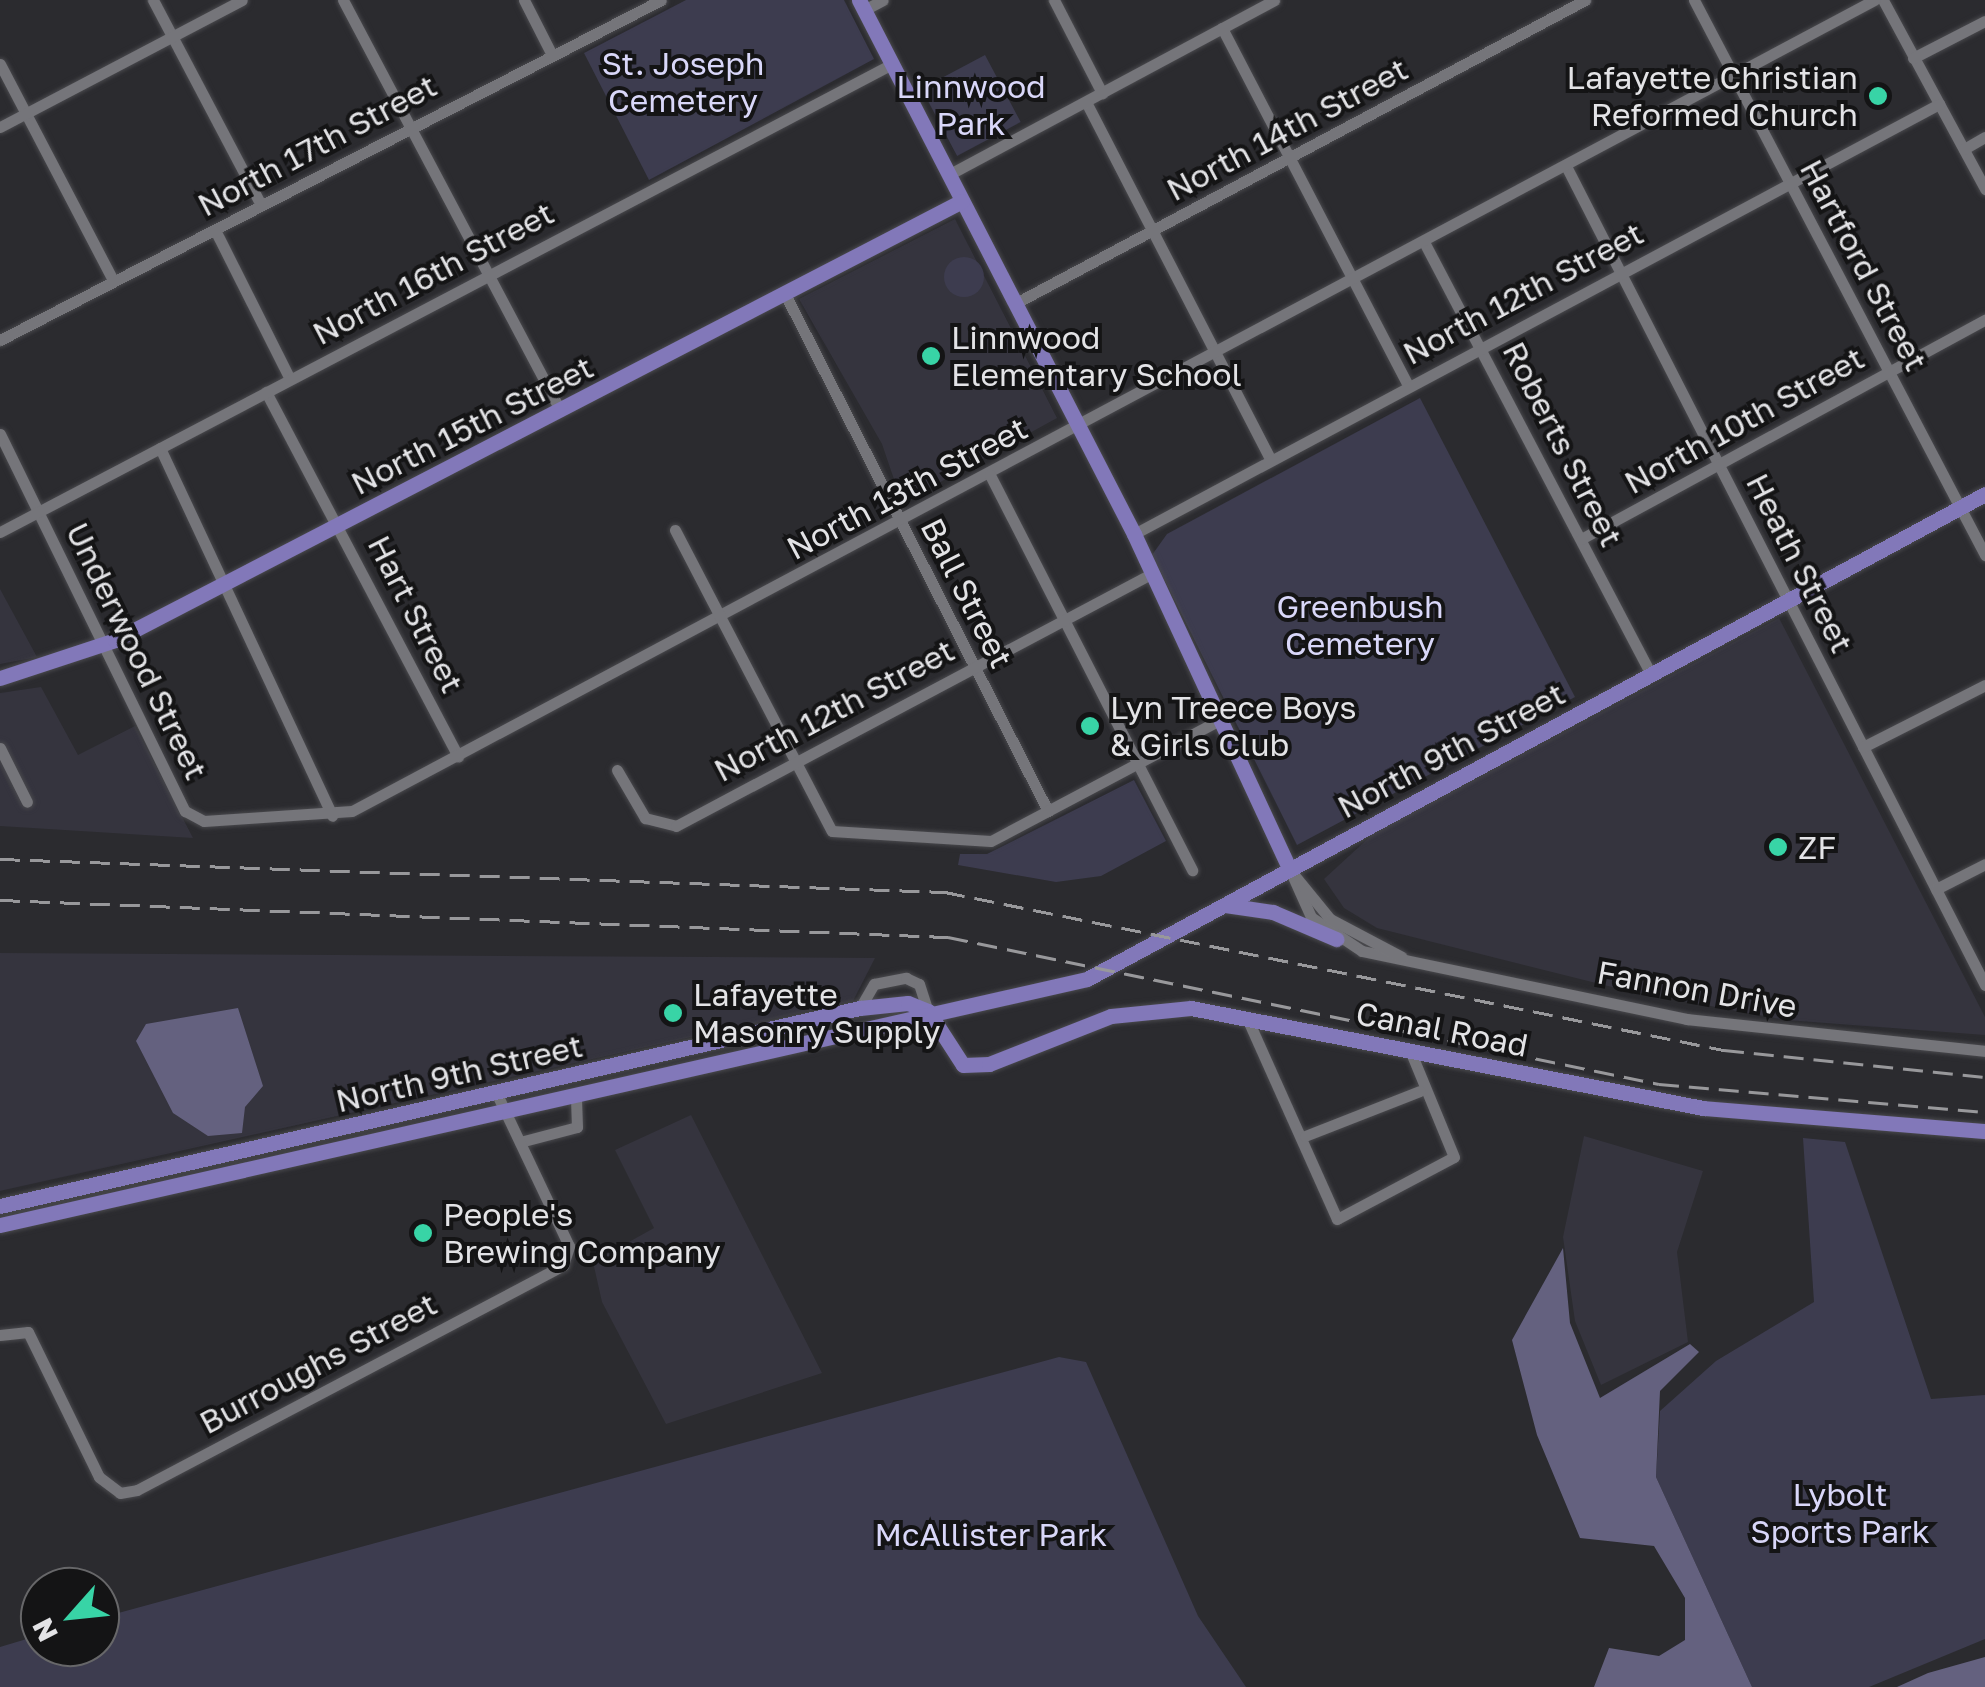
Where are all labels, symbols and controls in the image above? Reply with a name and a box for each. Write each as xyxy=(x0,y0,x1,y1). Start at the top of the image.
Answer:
park label: St. Joseph Cemetery xyxy=(601,45,765,120)
street label: North 14th Street xyxy=(1160,49,1414,209)
place label: Lafayette Christian Reformed Church xyxy=(1567,59,1858,134)
street label: North 17th Street xyxy=(191,66,443,224)
park label: Linnwood Park xyxy=(896,68,1046,143)
marker: Lafayette Christian Reformed Church xyxy=(1867,85,1889,107)
street label: Hartford Street xyxy=(1792,153,1936,377)
street label: North 16th Street xyxy=(306,193,560,353)
street label: North 12th Street xyxy=(1396,214,1650,372)
place label: Linnwood Elementary School xyxy=(951,319,1242,394)
street label: Roberts Street xyxy=(1495,335,1631,553)
street label: North 10th Street xyxy=(1618,338,1870,502)
marker: Linnwood Elementary School xyxy=(920,345,942,367)
street label: North 15th Street xyxy=(345,347,599,503)
street label: North 13th Street xyxy=(780,408,1034,568)
street label: Heath Street xyxy=(1738,467,1862,659)
street label: Ball Street xyxy=(913,512,1021,674)
street label: Underwood Street xyxy=(58,516,216,786)
street label: Hart Street xyxy=(360,529,472,699)
park label: Greenbush Cemetery xyxy=(1276,588,1444,663)
street label: North 12th Street xyxy=(707,631,961,789)
street label: North 9th Street xyxy=(1331,674,1571,826)
place label: Lyn Treece Boys & Girls Club xyxy=(1110,689,1356,764)
marker: Lyn Treece Boys & Girls Club xyxy=(1079,715,1101,737)
place label: ZF xyxy=(1798,828,1836,866)
marker: ZF xyxy=(1767,836,1789,858)
street label: Fannon Drive xyxy=(1594,953,1800,1025)
place label: Lafayette Masonry Supply xyxy=(693,976,941,1051)
street label: Canal Road xyxy=(1353,994,1531,1064)
marker: Lafayette Masonry Supply xyxy=(662,1002,684,1024)
street label: North 9th Street xyxy=(332,1026,586,1120)
place label: People's Brewing Company xyxy=(443,1196,721,1271)
marker: People's Brewing Company xyxy=(412,1222,434,1244)
street label: Burroughs Street xyxy=(193,1284,443,1442)
park label: Lybolt Sports Park xyxy=(1750,1476,1930,1551)
park label: McAllister Park xyxy=(875,1515,1107,1553)
north arrow xyxy=(20,1567,120,1667)
text: N xyxy=(25,1613,64,1647)

